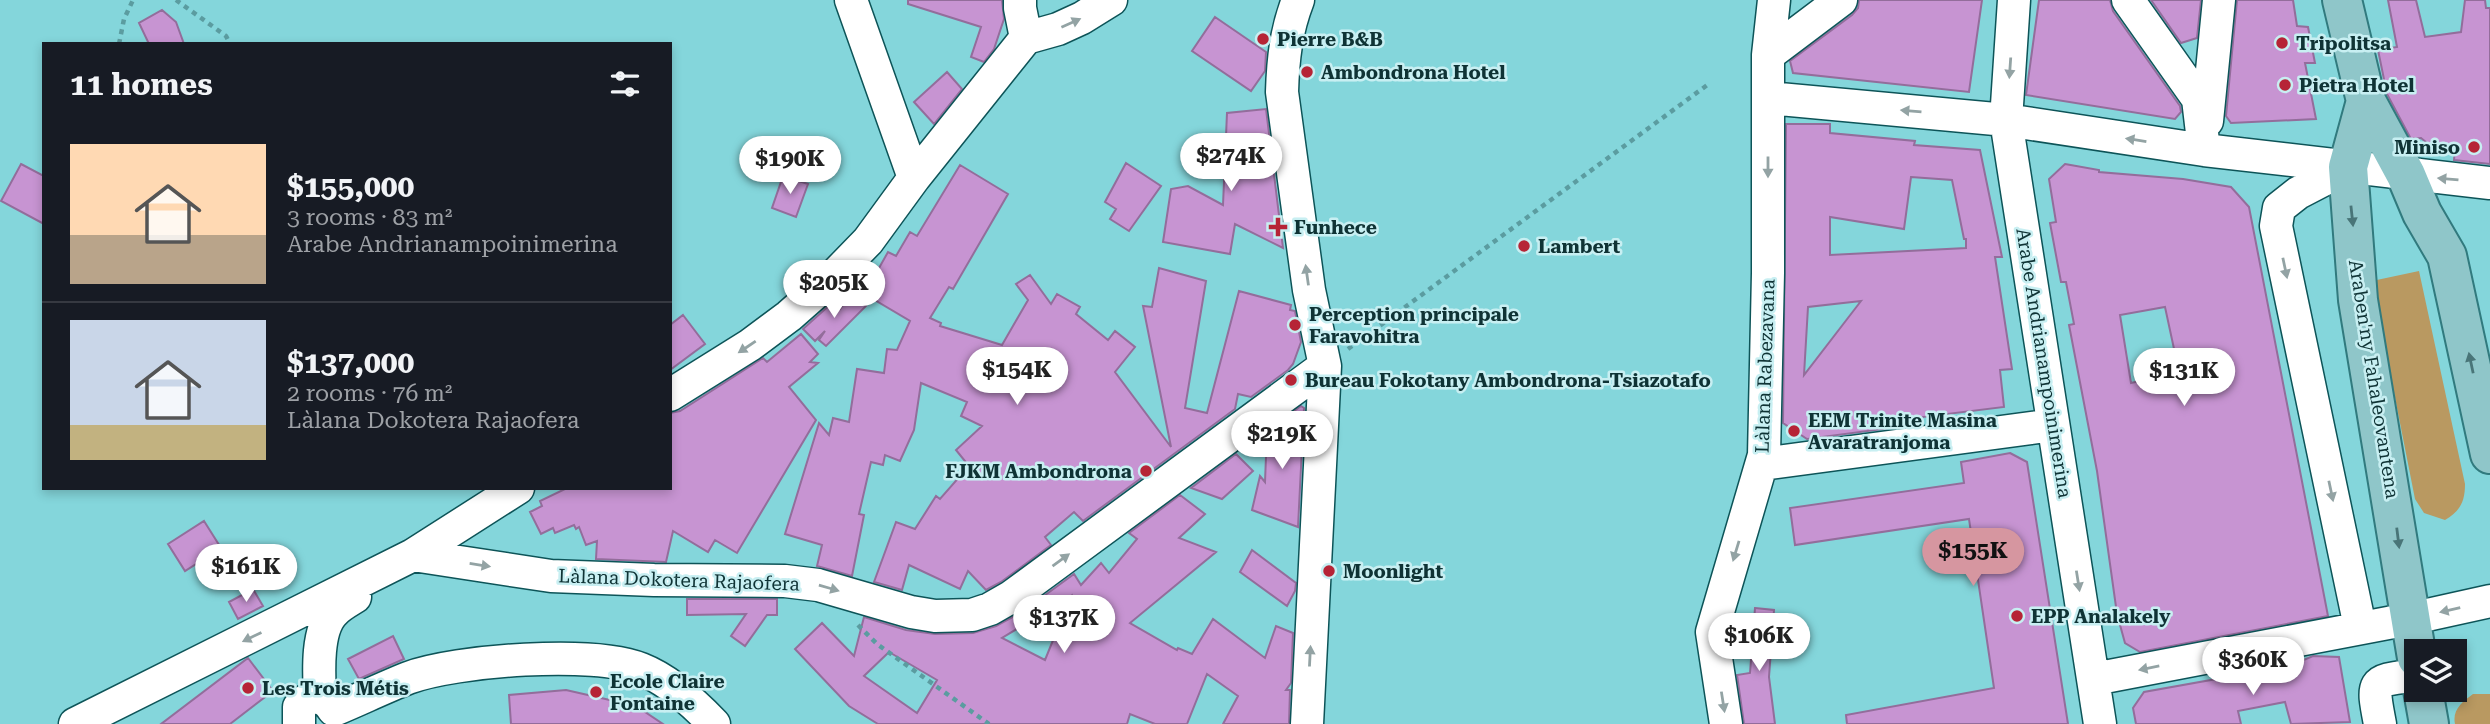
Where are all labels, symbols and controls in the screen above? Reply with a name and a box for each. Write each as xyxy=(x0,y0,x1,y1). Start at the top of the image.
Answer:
one-way arrow xyxy=(1060,17,1081,28)
place label: Pierre B&B xyxy=(1277,28,1383,51)
marker: Pierre B&B xyxy=(1255,31,1271,47)
place label: Tripolitsa xyxy=(2296,32,2391,55)
marker: Tripolitsa xyxy=(2274,35,2290,51)
one-way arrow xyxy=(2004,57,2015,79)
place label: Ambondrona Hotel xyxy=(1321,61,1505,84)
marker: Ambondrona Hotel xyxy=(1299,64,1315,80)
icon: filters xyxy=(606,65,644,103)
text: 11 homes xyxy=(70,67,213,102)
place label: Pietra Hotel xyxy=(2299,74,2414,97)
marker: Pietra Hotel xyxy=(2277,77,2293,93)
one-way arrow xyxy=(1899,105,1921,116)
pin: $274K xyxy=(1182,134,1280,193)
one-way arrow xyxy=(2125,134,2147,145)
pin: $190K xyxy=(741,136,839,196)
place label: Miniso xyxy=(2394,136,2460,159)
marker: Miniso xyxy=(2466,139,2482,155)
text: $274K xyxy=(1196,142,1266,169)
text: $190K xyxy=(755,145,825,172)
one-way arrow xyxy=(1762,156,1774,178)
text: $155,000 xyxy=(287,169,414,204)
icon: home xyxy=(126,172,210,256)
one-way arrow xyxy=(2437,173,2459,184)
text: 3 rooms · 83 m² xyxy=(287,204,453,231)
one-way arrow xyxy=(2346,205,2357,227)
place label: Funhece xyxy=(1294,216,1377,239)
marker: Funhece xyxy=(1268,217,1288,237)
street label: Arabe Andrianampoinimerina xyxy=(2011,226,2077,500)
text: Arabe Andrianampoinimerina xyxy=(287,231,618,258)
place label: Lambert xyxy=(1538,235,1620,258)
marker: Lambert xyxy=(1516,238,1532,254)
one-way arrow xyxy=(2279,257,2290,279)
street label: Araben'ny Fahaleovantena xyxy=(2344,258,2404,501)
pin: $205K xyxy=(785,260,883,320)
one-way arrow xyxy=(1301,264,1312,286)
text: $205K xyxy=(799,269,869,296)
street label: Làlana Rabezavana xyxy=(1750,278,1780,453)
place label: Perception principale Faravohitra xyxy=(1309,303,1519,348)
marker: Perception principale Faravohitra xyxy=(1287,317,1303,333)
one-way arrow xyxy=(737,340,756,353)
text: $137,000 xyxy=(287,345,414,380)
icon: home xyxy=(126,348,210,432)
pin: $154K xyxy=(968,348,1066,407)
pin: $131K xyxy=(2135,348,2233,408)
one-way arrow xyxy=(2465,352,2476,374)
text: $154K xyxy=(982,356,1052,383)
text: $131K xyxy=(2149,357,2219,384)
place label: Bureau Fokotany Ambondrona-Tsiazotafo xyxy=(1305,369,1711,392)
marker: Bureau Fokotany Ambondrona-Tsiazotafo xyxy=(1283,372,1299,388)
text: 2 rooms · 76 m² xyxy=(287,380,453,407)
text: Làlana Dokotera Rajaofera xyxy=(287,407,579,434)
place label: EEM Trinite Masina Avaratranjoma xyxy=(1808,409,1997,454)
pin: $219K xyxy=(1233,412,1331,471)
text: $219K xyxy=(1247,420,1317,447)
marker: EEM Trinite Masina Avaratranjoma xyxy=(1786,423,1802,439)
place label: FJKM Ambondrona xyxy=(945,460,1132,483)
marker: FJKM Ambondrona xyxy=(1138,463,1154,479)
one-way arrow xyxy=(2326,480,2337,502)
one-way arrow xyxy=(2392,527,2403,549)
pin: $155K xyxy=(1924,528,2022,588)
text: $155K xyxy=(1938,537,2008,564)
one-way arrow xyxy=(1730,541,1740,562)
pin: $161K xyxy=(197,544,295,604)
text: $161K xyxy=(211,553,281,580)
one-way arrow xyxy=(1051,553,1069,568)
one-way arrow xyxy=(469,560,491,571)
place label: Moonlight xyxy=(1343,560,1443,583)
marker: Moonlight xyxy=(1321,563,1337,579)
street label: Làlana Dokotera Rajaofera xyxy=(558,564,801,596)
one-way arrow xyxy=(2073,570,2084,592)
one-way arrow xyxy=(818,583,839,593)
pin: $137K xyxy=(1015,596,1113,655)
text: $137K xyxy=(1029,604,1099,631)
place label: EPP Analakely xyxy=(2031,605,2171,628)
one-way arrow xyxy=(2438,605,2460,616)
marker: EPP Analakely xyxy=(2009,608,2025,624)
pin: $106K xyxy=(1710,614,1808,673)
text: $106K xyxy=(1724,622,1794,649)
one-way arrow xyxy=(242,631,262,643)
pin: $360K xyxy=(2204,638,2302,697)
map controls xyxy=(2404,639,2467,702)
button: layers xyxy=(2404,639,2467,702)
one-way arrow xyxy=(1305,645,1316,667)
text: $360K xyxy=(2218,646,2288,673)
one-way arrow xyxy=(2138,663,2160,674)
place label: Ecole Claire Fontaine xyxy=(610,670,725,715)
place label: Les Trois Métis xyxy=(262,677,409,700)
marker: Les Trois Métis xyxy=(240,680,256,696)
marker: Ecole Claire Fontaine xyxy=(588,684,604,700)
one-way arrow xyxy=(1717,691,1728,713)

